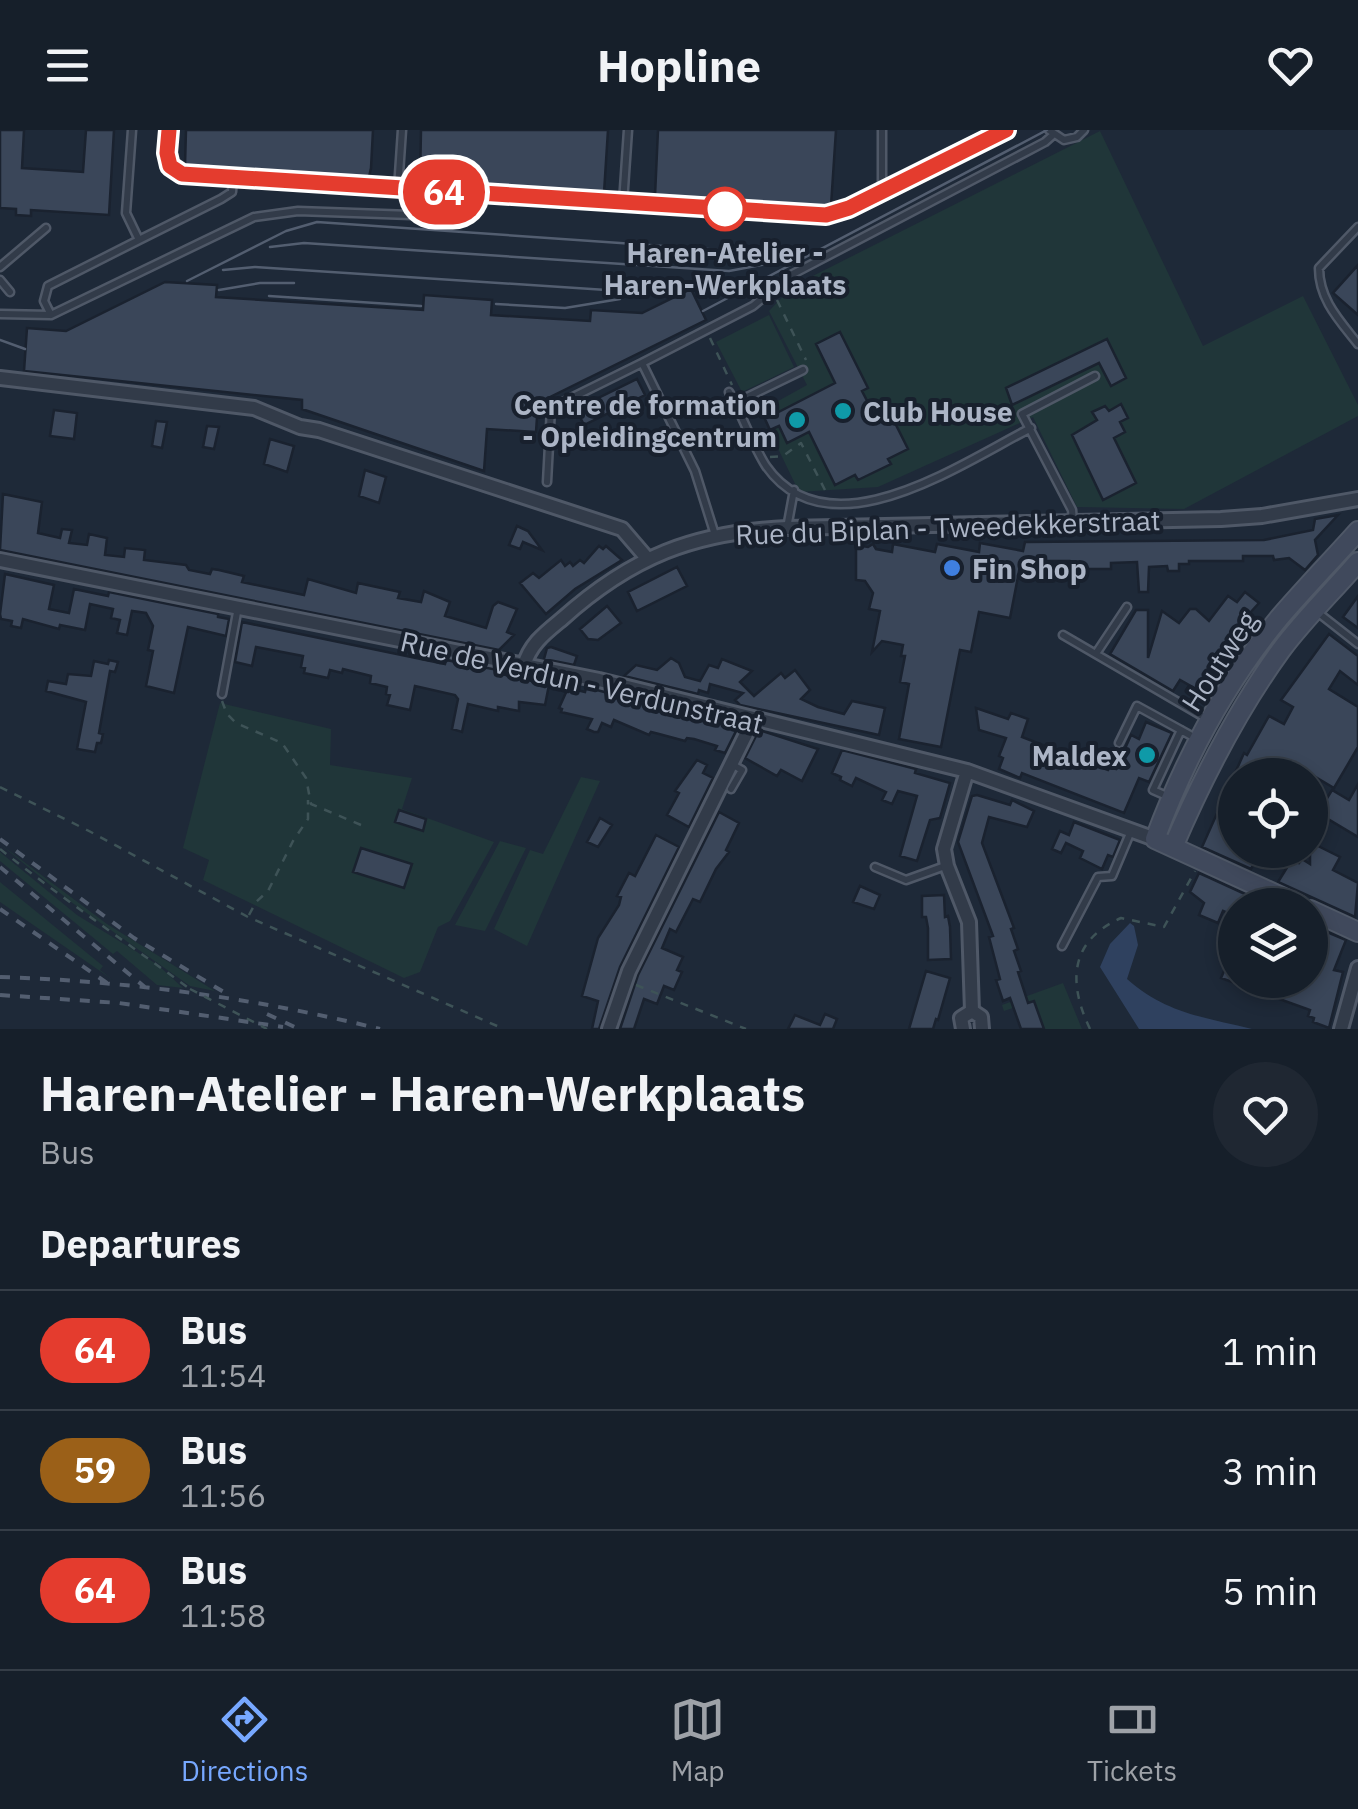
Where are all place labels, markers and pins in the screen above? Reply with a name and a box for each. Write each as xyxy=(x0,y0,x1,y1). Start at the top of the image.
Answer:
marker: Haren-Atelier - Haren-Werkplaats xyxy=(704,188,746,230)
place label: Haren-Atelier - Haren-Werkplaats xyxy=(604,234,846,303)
place label: Centre de formation - Opleidingcentrum xyxy=(514,386,777,455)
place label: Club House xyxy=(863,393,1013,430)
marker: Club House xyxy=(832,400,854,422)
marker: Centre de formation - Opleidingcentrum xyxy=(786,409,808,431)
place label: Fin Shop xyxy=(972,550,1087,587)
marker: Fin Shop xyxy=(941,557,963,579)
place label: Maldex xyxy=(1032,737,1127,774)
marker: Maldex xyxy=(1136,744,1158,766)

